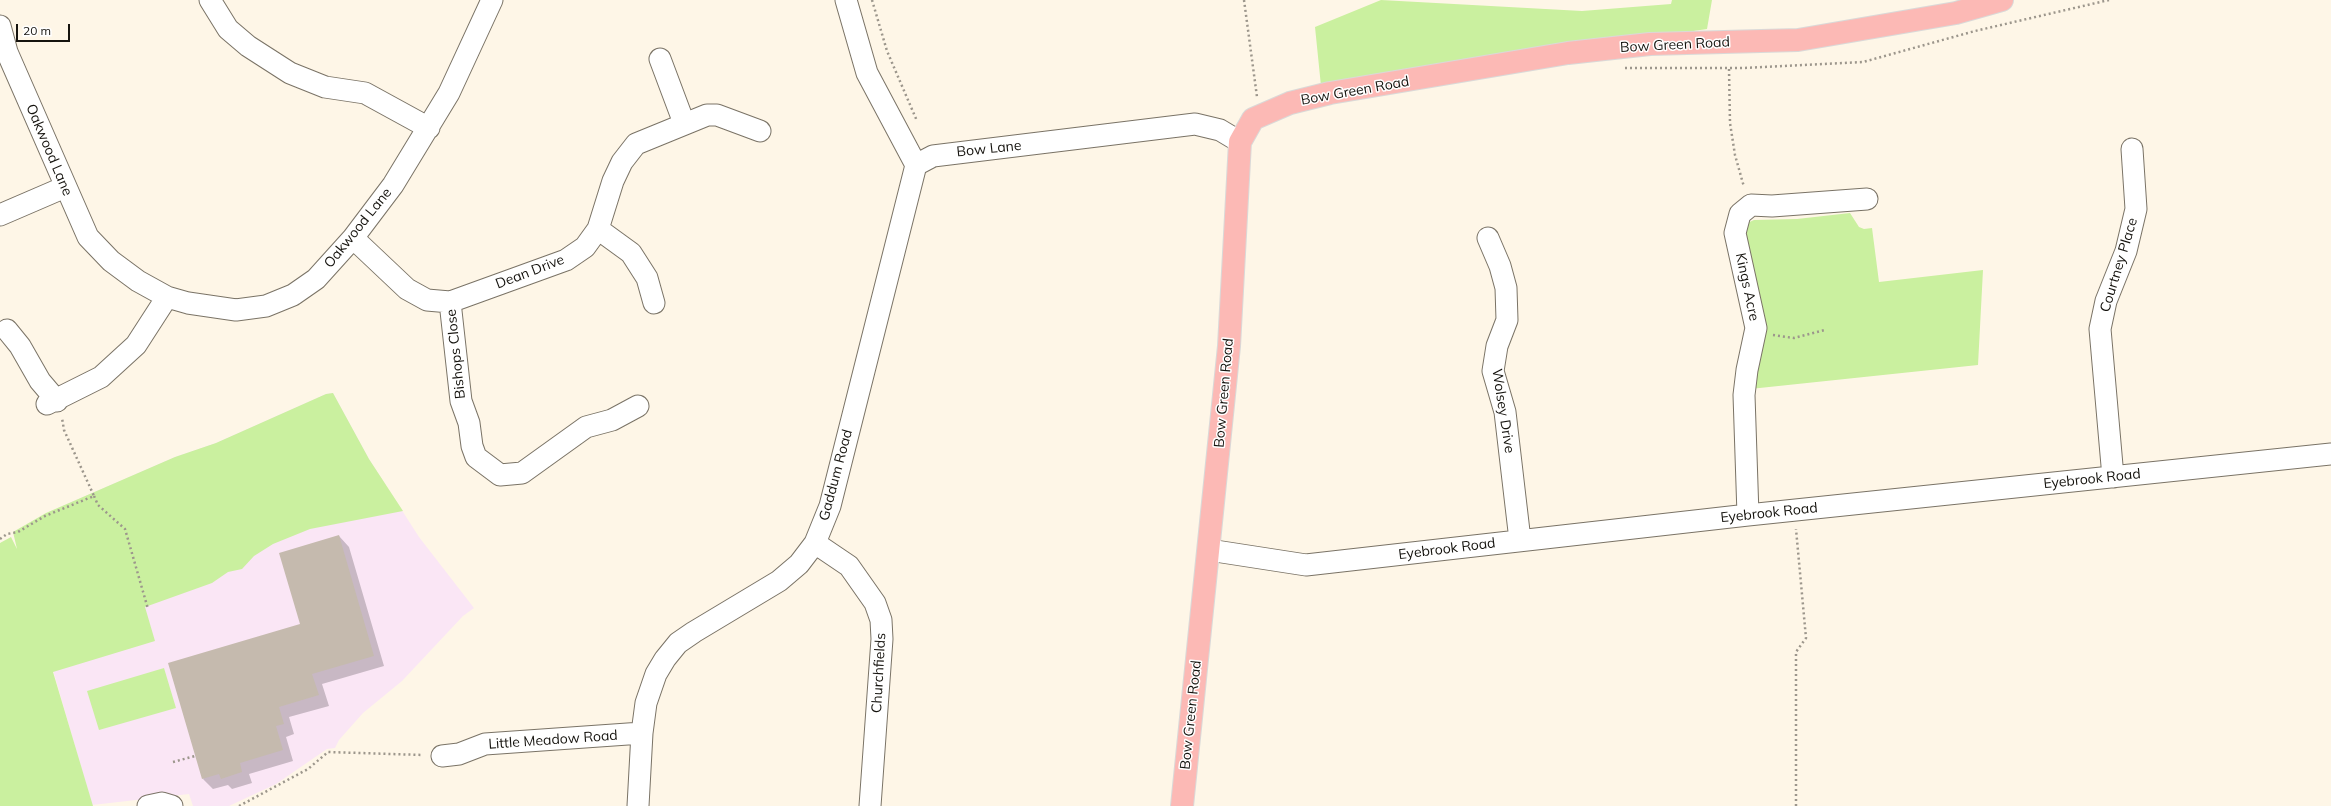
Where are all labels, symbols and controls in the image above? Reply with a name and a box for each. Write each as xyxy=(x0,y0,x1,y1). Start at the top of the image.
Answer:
scale bar xyxy=(18,16,72,42)
text: 20 m xyxy=(23,23,51,38)
street label: Bow Green Road xyxy=(1620,34,1730,56)
street label: Bow Green Road xyxy=(1299,73,1411,109)
street label: Oakwood Lane xyxy=(22,102,76,198)
street label: Bow Lane xyxy=(956,137,1022,161)
street label: Oakwood Lane xyxy=(321,185,395,271)
street label: Courtney Place xyxy=(2097,216,2141,314)
street label: Dean Drive xyxy=(493,251,567,293)
street label: Kings Acre xyxy=(1732,251,1762,323)
street label: Bishops Close xyxy=(443,308,469,400)
street label: Bow Green Road xyxy=(1211,338,1237,448)
street label: Wolsey Drive xyxy=(1488,367,1518,455)
street label: Gaddum Road xyxy=(816,428,856,522)
street label: Eyebrook Road xyxy=(2043,466,2141,492)
street label: Eyebrook Road xyxy=(1720,500,1818,526)
street label: Eyebrook Road xyxy=(1398,535,1496,563)
street label: Churchfields xyxy=(869,632,889,714)
street label: Bow Green Road xyxy=(1177,659,1205,771)
street label: Little Meadow Road xyxy=(488,727,618,753)

